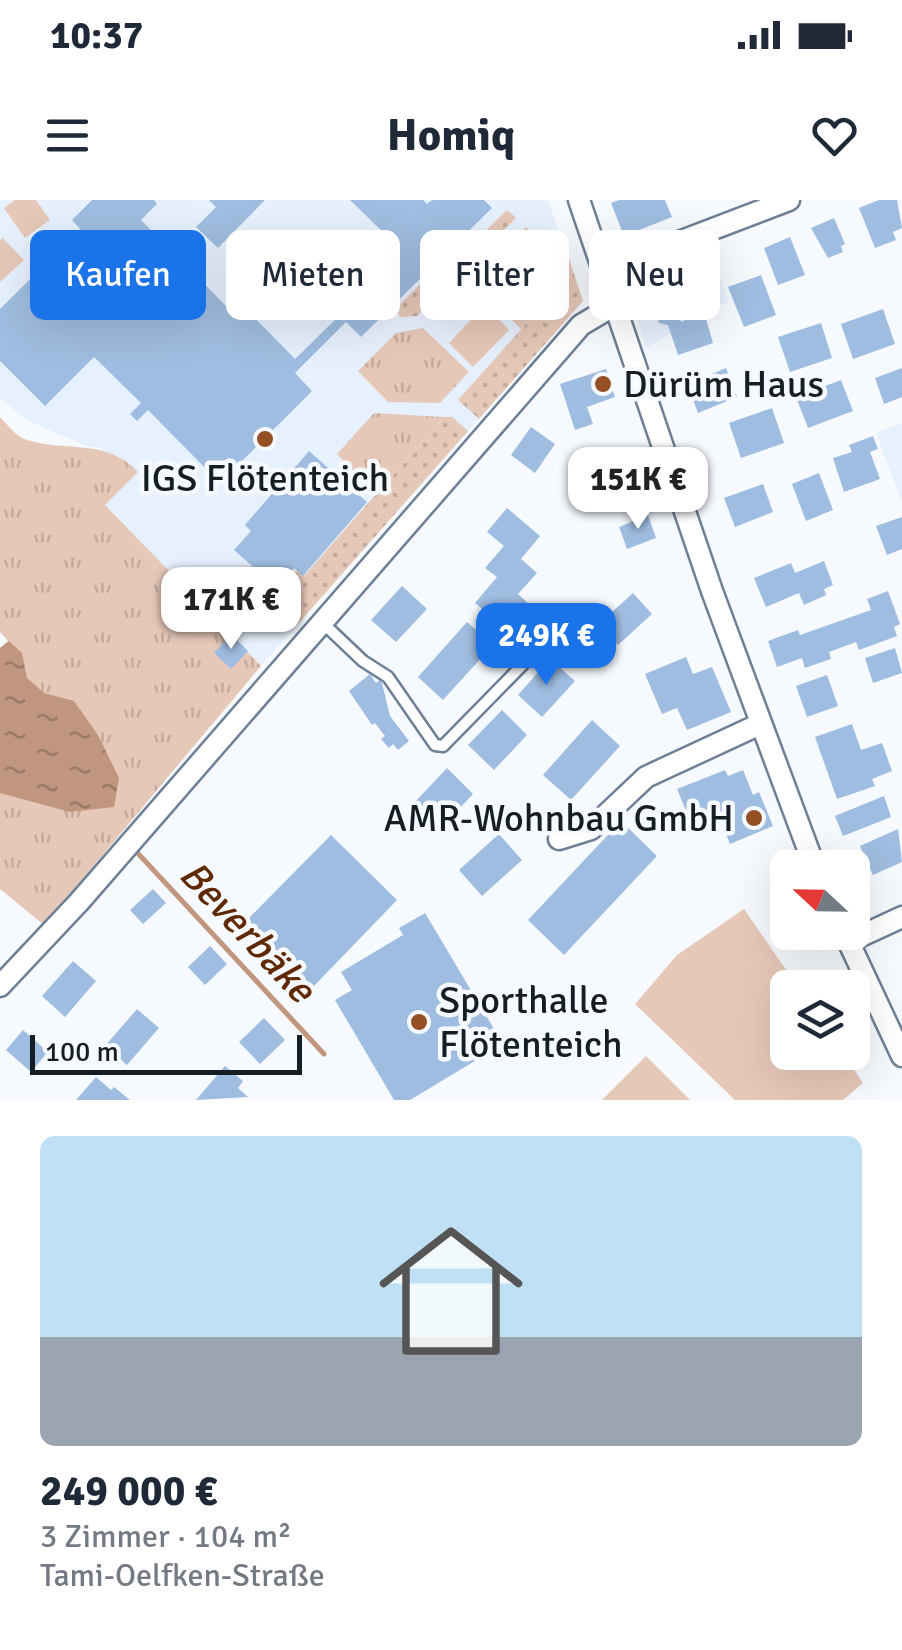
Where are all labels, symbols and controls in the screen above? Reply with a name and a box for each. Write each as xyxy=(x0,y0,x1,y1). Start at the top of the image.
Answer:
text: 10:37 xyxy=(50,12,143,59)
icon: menu xyxy=(40,108,95,163)
text: Homiq xyxy=(387,108,515,163)
icon: heart xyxy=(807,108,862,163)
chip: Kaufen xyxy=(30,230,206,320)
chip: Mieten xyxy=(226,230,400,320)
chip: Filter xyxy=(420,230,569,320)
chip: Neu xyxy=(589,230,720,320)
place label: Dürüm Haus xyxy=(623,361,824,408)
marker: Dürüm Haus xyxy=(592,373,614,395)
marker: IGS Flötenteich xyxy=(254,428,276,450)
pin: 151K € xyxy=(557,447,719,532)
place label: IGS Flötenteich xyxy=(141,455,389,502)
text: 151K € xyxy=(590,460,686,499)
pin: 171K € xyxy=(150,567,312,652)
text: 171K € xyxy=(183,580,279,619)
pin: 249K € xyxy=(465,603,627,688)
text: 249K € xyxy=(498,616,594,655)
place label: AMR-Wohnbau GmbH xyxy=(384,795,734,842)
marker: AMR-Wohnbau GmbH xyxy=(743,807,765,829)
water label: Beverbäke xyxy=(169,850,327,1015)
north arrow xyxy=(770,850,870,950)
map controls xyxy=(770,850,870,1070)
button: layers xyxy=(770,970,870,1070)
place label: Sporthalle Flötenteich xyxy=(439,977,623,1068)
marker: Sporthalle Flötenteich xyxy=(408,1011,430,1033)
scale bar xyxy=(30,1030,302,1074)
text: 100 m xyxy=(45,1035,119,1069)
icon: home xyxy=(361,1201,541,1381)
text: 249 000 € xyxy=(40,1466,217,1517)
text: 3 Zimmer · 104 m² xyxy=(40,1517,291,1556)
text: Tami-Oelfken-Straße xyxy=(40,1556,325,1595)

